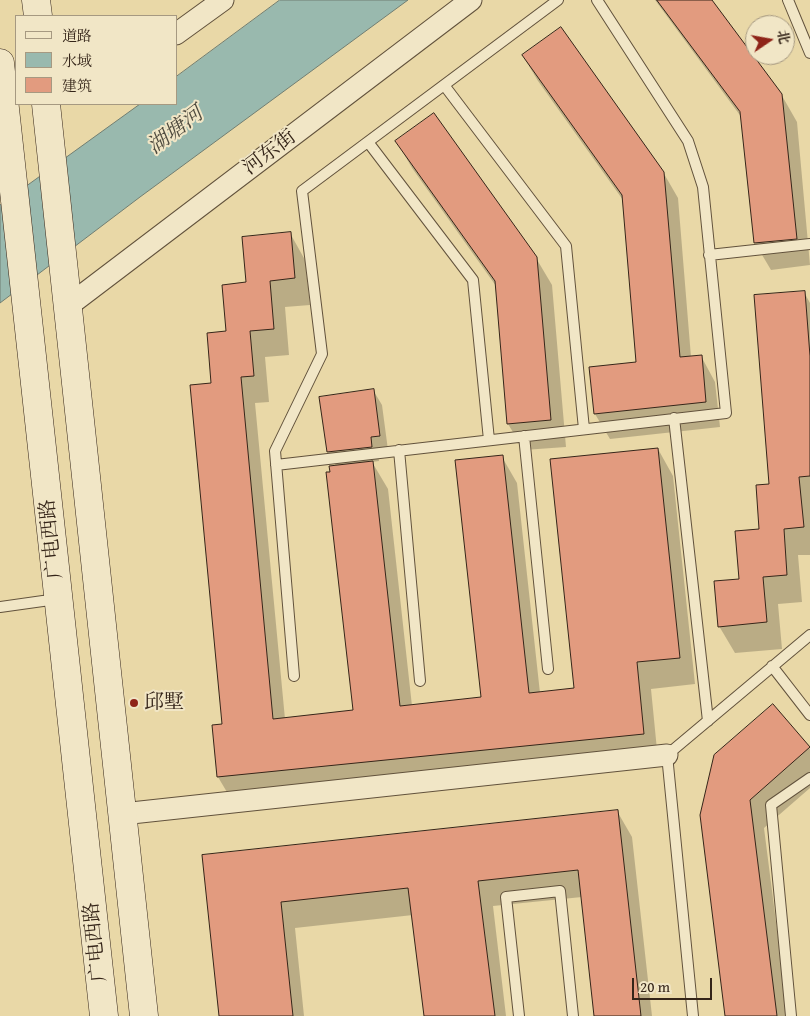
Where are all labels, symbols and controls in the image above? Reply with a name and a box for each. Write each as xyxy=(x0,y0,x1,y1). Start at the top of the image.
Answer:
legend xyxy=(15,15,178,105)
north arrow xyxy=(745,15,795,65)
text: 道路 xyxy=(62,25,92,46)
text: 北 xyxy=(772,28,795,46)
text: 水域 xyxy=(62,50,92,71)
text: 建筑 xyxy=(62,75,92,96)
water label: 湖塘河 xyxy=(143,102,209,160)
street label: 河东街 xyxy=(239,125,301,181)
street label: 广电西路 xyxy=(36,498,68,580)
place label: 邱墅 xyxy=(144,691,184,715)
marker: 邱墅 xyxy=(128,697,140,709)
street label: 广电西路 xyxy=(80,901,112,983)
scale bar xyxy=(635,968,715,1000)
text: 20 m xyxy=(640,976,670,997)

